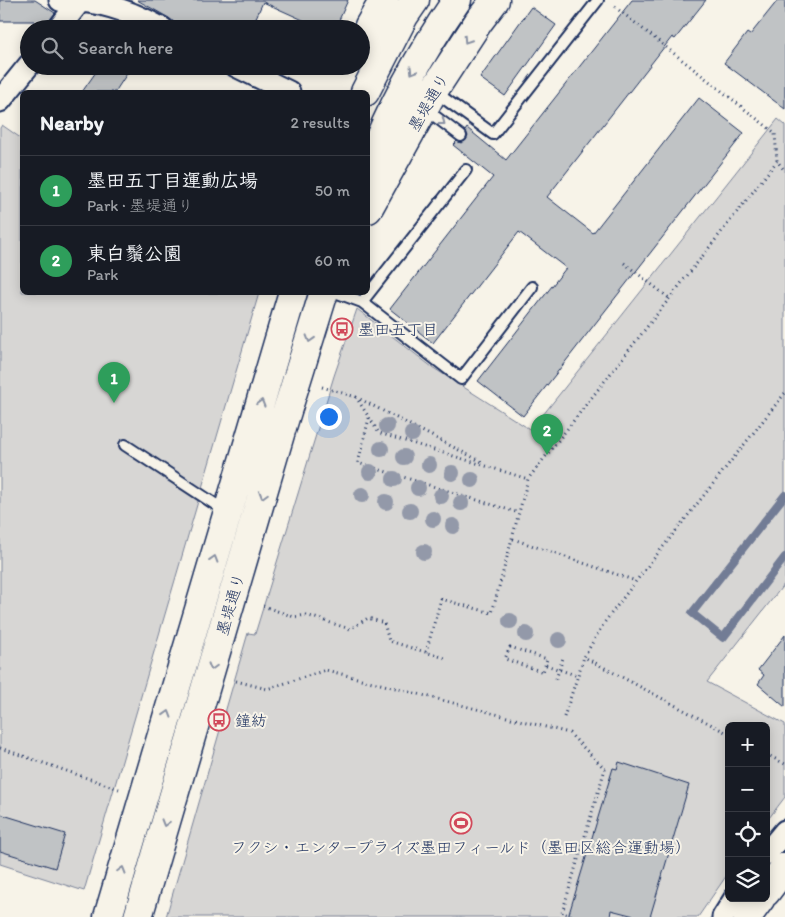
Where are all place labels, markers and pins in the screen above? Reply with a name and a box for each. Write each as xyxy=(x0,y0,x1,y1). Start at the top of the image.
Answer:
bus stop icon: 墨田五丁目 xyxy=(330,317,354,341)
place label: 墨田五丁目 xyxy=(358,320,438,339)
pin: 1 xyxy=(98,362,130,403)
pin: 2 xyxy=(531,414,563,455)
bus stop icon: 鐘紡 xyxy=(207,708,231,732)
place label: 鐘紡 xyxy=(235,711,267,730)
sports icon: フクシ・エンタープライズ墨田フィールド（墨田区総合運動場） xyxy=(449,811,473,835)
place label: フクシ・エンタープライズ墨田フィールド（墨田区総合運動場） xyxy=(231,838,691,857)

